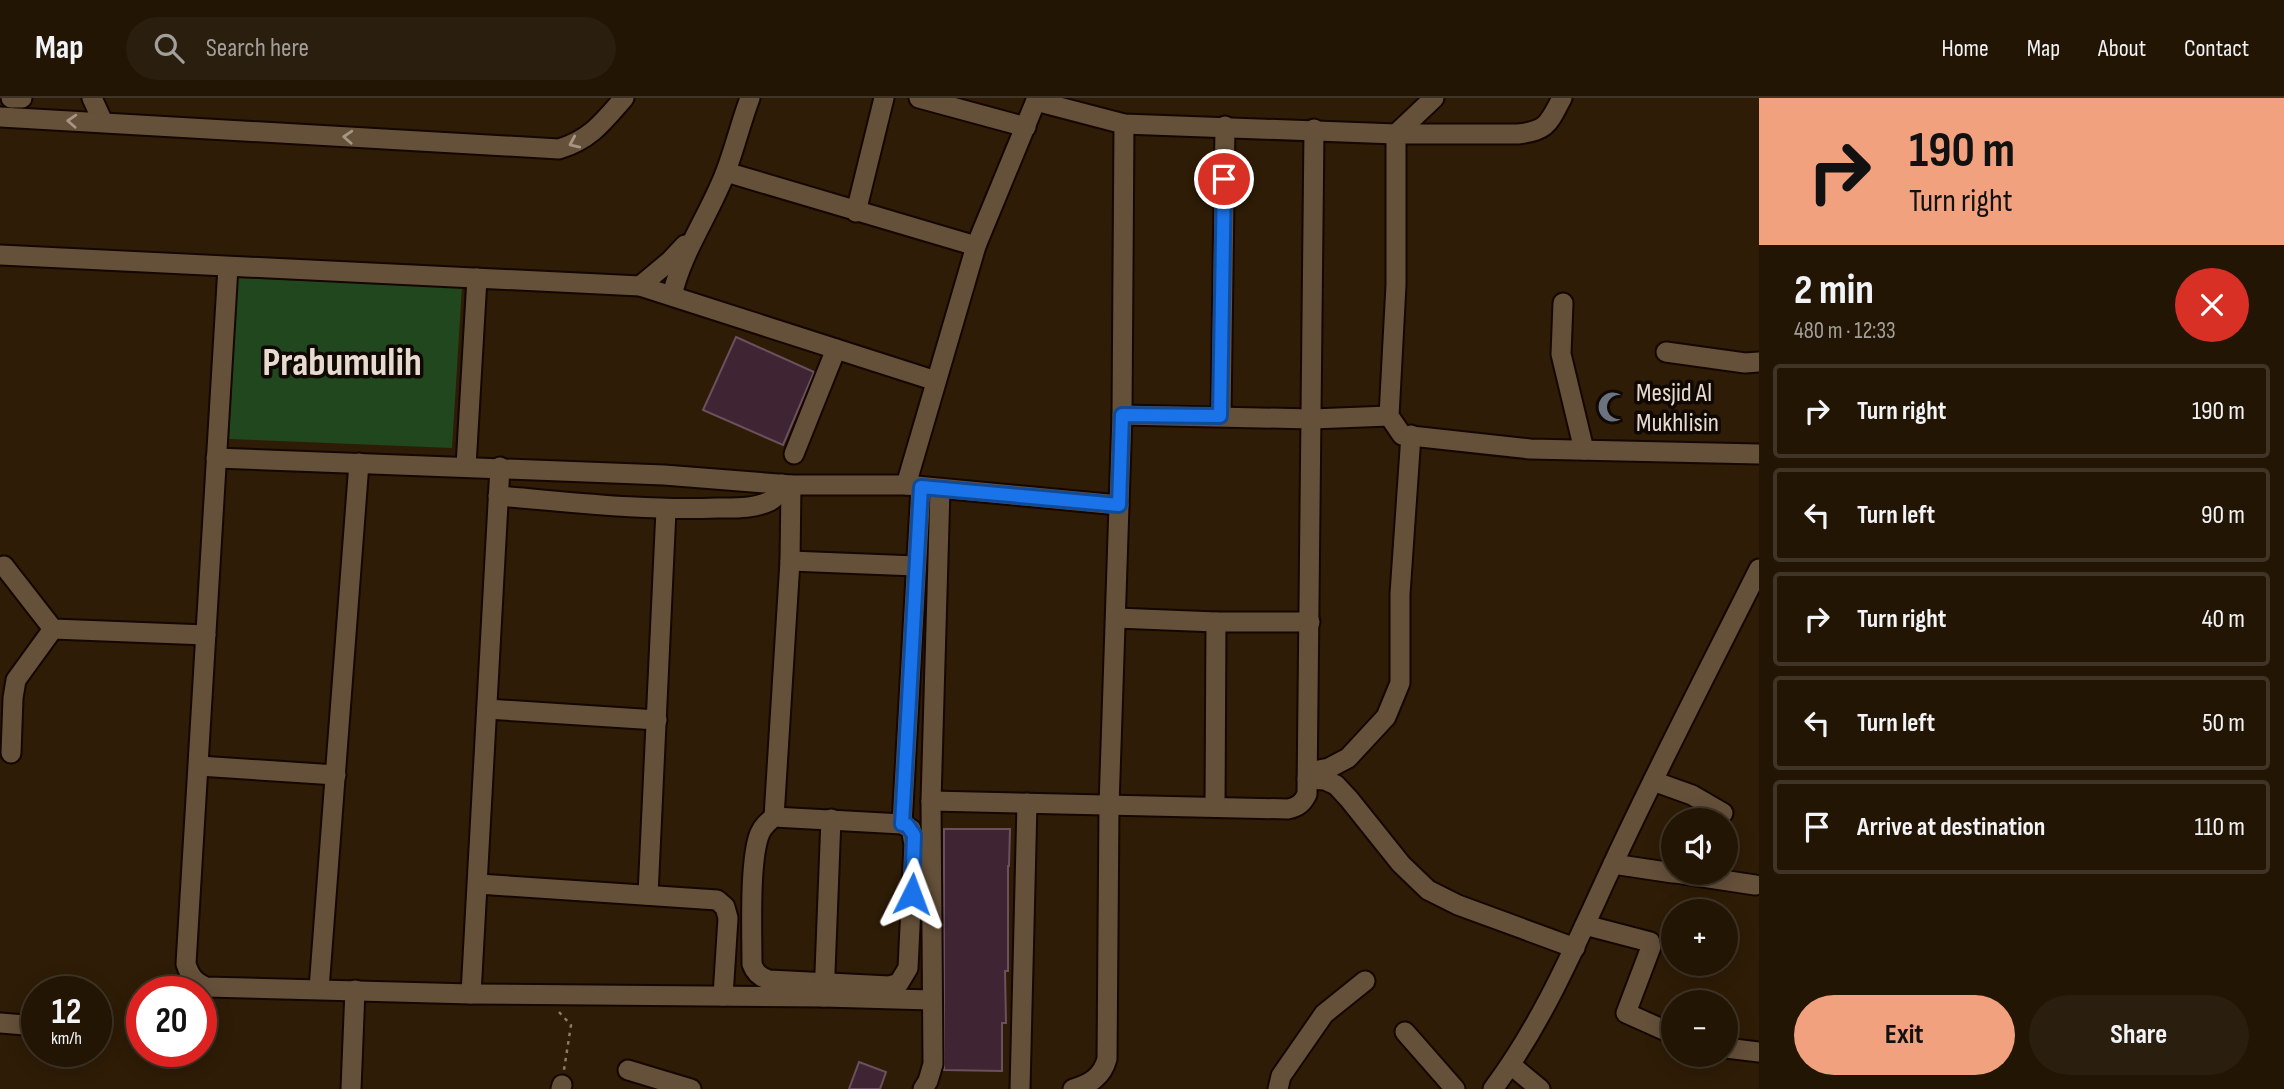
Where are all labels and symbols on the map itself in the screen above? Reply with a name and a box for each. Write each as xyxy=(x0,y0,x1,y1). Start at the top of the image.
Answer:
one-way arrow xyxy=(67,113,78,128)
one-way arrow xyxy=(343,129,354,144)
one-way arrow xyxy=(569,135,581,149)
pin xyxy=(1194,149,1254,209)
district label: Prabumulih xyxy=(262,339,422,387)
place label: Mesjid Al Mukhlisin xyxy=(1636,378,1719,439)
mosque icon: Mesjid Al Mukhlisin xyxy=(1596,390,1630,424)
position arrow xyxy=(875,857,949,931)
speed limit sign: 20 xyxy=(126,976,217,1067)

